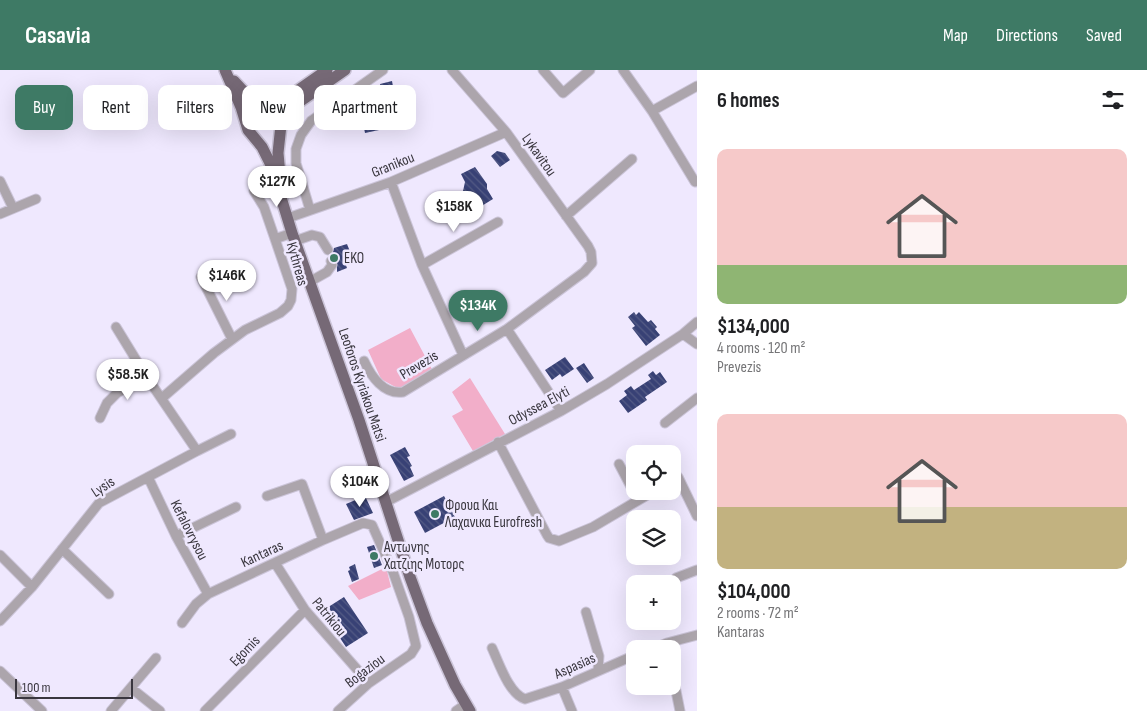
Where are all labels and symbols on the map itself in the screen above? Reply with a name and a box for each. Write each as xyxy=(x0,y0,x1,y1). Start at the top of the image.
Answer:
street label: Lykavitou xyxy=(517,130,561,180)
street label: Granikou xyxy=(369,148,417,182)
pin: $127K xyxy=(242,166,312,208)
pin: $158K xyxy=(419,190,489,233)
street label: Kythreas xyxy=(282,240,312,288)
place label: EKO xyxy=(344,249,364,268)
marker: EKO xyxy=(328,252,340,264)
pin: $146K xyxy=(192,260,262,302)
pin: $134K xyxy=(443,290,513,332)
street label: Leoforos Kyriakou Matsi xyxy=(334,326,390,444)
street label: Prevezis xyxy=(396,346,442,384)
pin: $58.5K xyxy=(87,358,169,401)
street label: Odyssea Elyti xyxy=(505,382,573,430)
pin: $104K xyxy=(325,466,395,508)
street label: Lysis xyxy=(88,472,118,502)
place label: Φρουα Και Λαχανικα Eurofresh xyxy=(444,496,542,532)
street label: Kefalovrysou xyxy=(166,497,212,563)
marker: Φρουα Και Λαχανικα Eurofresh xyxy=(429,508,441,520)
street label: Kantaras xyxy=(238,536,286,572)
place label: Αντωνης Χατζιης Μοτορς xyxy=(383,538,464,574)
marker: Αντωνης Χατζιης Μοτορς xyxy=(368,550,380,562)
street label: Patrikiou xyxy=(308,594,350,640)
street label: Egomis xyxy=(226,631,264,671)
street label: Aspasias xyxy=(551,649,599,684)
street label: Bogaziou xyxy=(341,650,389,692)
scale bar xyxy=(15,676,132,699)

